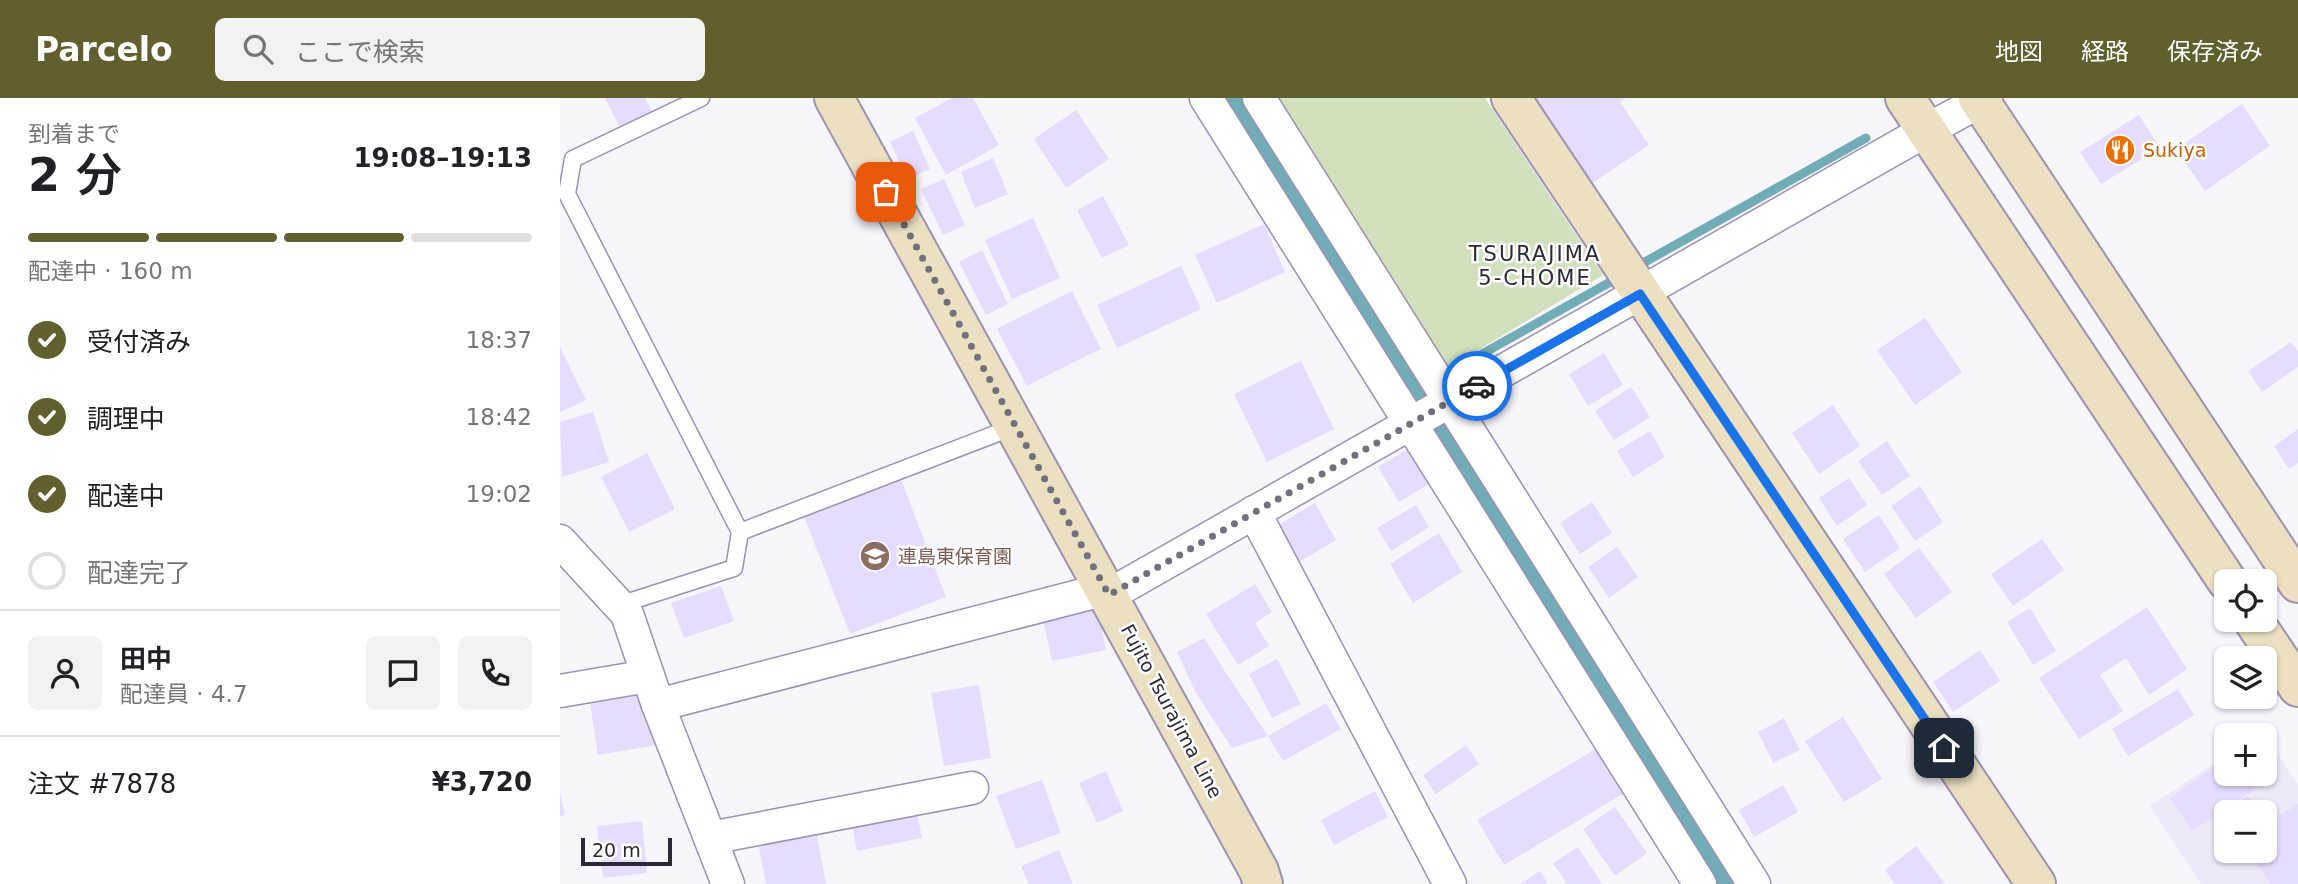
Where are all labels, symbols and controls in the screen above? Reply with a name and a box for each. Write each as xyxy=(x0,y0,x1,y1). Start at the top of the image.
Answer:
search box xyxy=(215,18,705,81)
text: Parcelo xyxy=(35,30,173,69)
icon: search xyxy=(239,30,277,68)
text: ここで検索 xyxy=(295,37,425,67)
text: 地図 xyxy=(1995,38,2043,66)
text: 経路 xyxy=(2081,38,2129,66)
text: 保存済み xyxy=(2167,38,2263,66)
text: 到着まで xyxy=(28,121,120,147)
restaurant icon: Sukiya xyxy=(2103,133,2137,167)
place label: Sukiya xyxy=(2143,139,2206,161)
text: 19:08–19:13 xyxy=(353,143,532,173)
text: 2 分 xyxy=(28,148,122,202)
pin xyxy=(856,162,916,222)
icon: bag xyxy=(867,173,905,211)
district label: TSURAJIMA 5-CHOME xyxy=(1468,242,1601,290)
text: 配達中 · 160 m xyxy=(28,258,193,284)
icon: check xyxy=(28,321,66,359)
text: 受付済み xyxy=(87,327,191,357)
text: 18:37 xyxy=(466,327,532,353)
courier xyxy=(1442,351,1512,421)
icon: car xyxy=(1458,367,1496,405)
icon: check xyxy=(28,398,66,436)
text: 調理中 xyxy=(87,404,165,434)
text: 18:42 xyxy=(466,404,532,430)
icon: check xyxy=(28,475,66,513)
text: 配達中 xyxy=(87,481,165,511)
text: 19:02 xyxy=(466,481,532,507)
school or university icon: 連島東保育園 xyxy=(858,539,892,573)
place label: 連島東保育園 xyxy=(898,545,1012,567)
text: 配達完了 xyxy=(87,558,191,588)
map controls xyxy=(2214,569,2277,863)
button: locate xyxy=(2214,569,2277,632)
street label: Fujito Tsurajima Line xyxy=(1117,620,1227,802)
button: person xyxy=(28,636,102,710)
button: chat xyxy=(366,636,440,710)
button: phone xyxy=(458,636,532,710)
text: 田中 xyxy=(120,644,172,674)
button: layers xyxy=(2214,646,2277,709)
text: 配達員 · 4.7 xyxy=(120,681,248,707)
pin xyxy=(1914,718,1974,778)
button: + xyxy=(2214,723,2277,786)
icon: home xyxy=(1925,729,1963,767)
text: ¥3,720 xyxy=(432,767,532,797)
text: 注文 #7878 xyxy=(28,769,176,799)
button: − xyxy=(2214,800,2277,863)
scale bar xyxy=(581,835,672,867)
text: 20 m xyxy=(592,839,641,861)

